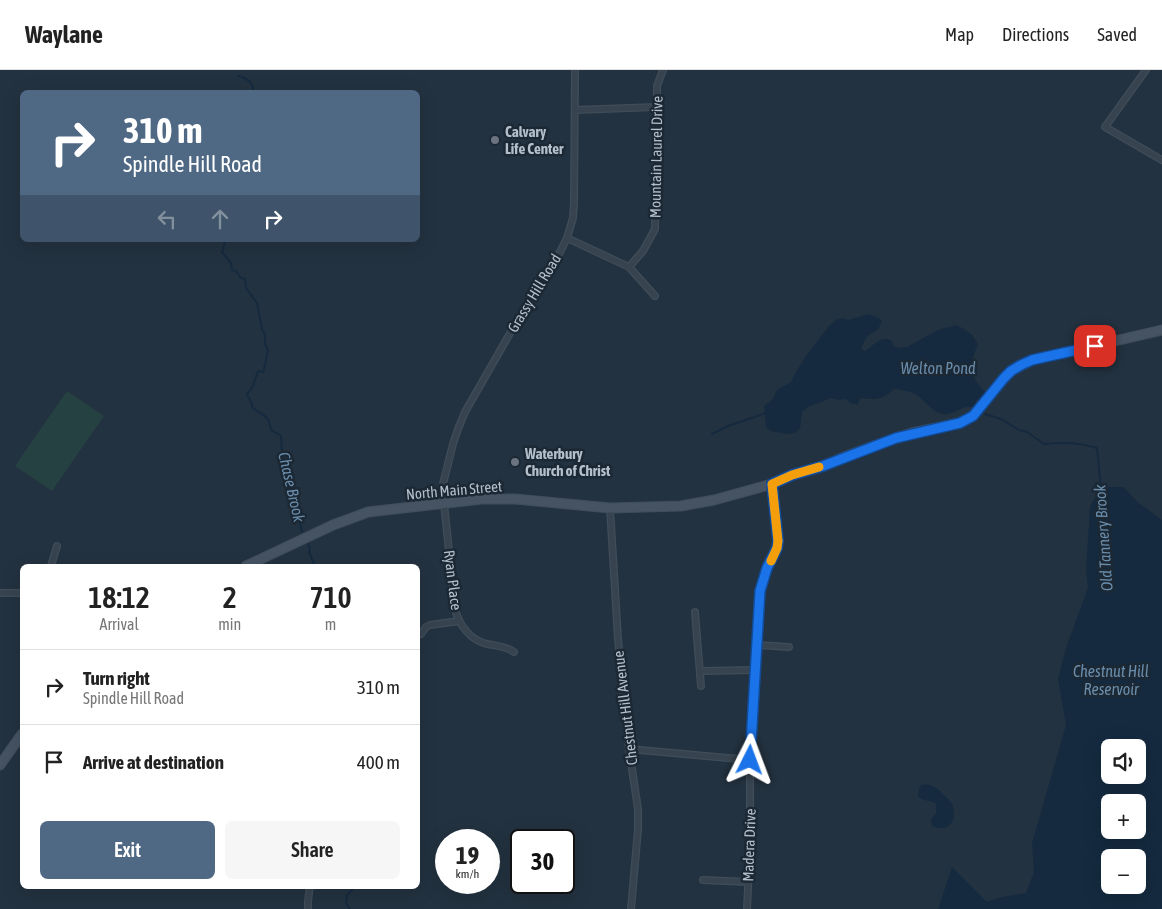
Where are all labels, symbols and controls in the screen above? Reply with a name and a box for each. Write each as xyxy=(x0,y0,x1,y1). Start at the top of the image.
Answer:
text: Waylane xyxy=(25,21,103,48)
text: Map xyxy=(945,24,974,45)
text: Directions xyxy=(1002,24,1069,45)
text: Saved xyxy=(1097,24,1137,45)
street label: Mountain Laurel Drive xyxy=(646,96,666,218)
icon: right xyxy=(40,110,105,175)
text: 310 m xyxy=(123,110,202,150)
place label: Calvary Life Center xyxy=(505,123,564,157)
marker: Calvary Life Center xyxy=(489,134,501,146)
text: Spindle Hill Road xyxy=(123,151,262,177)
icon: left xyxy=(153,205,181,233)
icon: ahead xyxy=(206,205,234,233)
icon: right xyxy=(259,205,287,233)
street label: Grassy Hill Road xyxy=(504,251,564,335)
pin xyxy=(1074,325,1116,367)
icon: arrive xyxy=(1081,332,1109,360)
water label: Welton Pond xyxy=(900,359,976,377)
place label: Waterbury Church of Christ xyxy=(524,445,611,479)
water label: Chase Brook xyxy=(275,450,309,525)
marker: Waterbury Church of Christ xyxy=(509,456,521,468)
street label: North Main Street xyxy=(405,477,503,503)
water label: Old Tannery Brook xyxy=(1090,483,1117,592)
street label: Ryan Place xyxy=(441,549,465,611)
text: 18:12 xyxy=(88,580,150,614)
text: 2 xyxy=(223,580,237,614)
text: 710 xyxy=(309,580,352,614)
text: Arrival xyxy=(100,615,139,633)
text: min xyxy=(218,615,241,633)
text: m xyxy=(325,615,336,633)
street label: Chestnut Hill Avenue xyxy=(610,650,640,766)
water label: Chestnut Hill Reservoir xyxy=(1073,662,1149,698)
text: Turn right xyxy=(83,667,150,689)
icon: right xyxy=(40,673,68,701)
text: 310 m xyxy=(357,676,400,698)
text: Spindle Hill Road xyxy=(83,689,184,707)
position arrow xyxy=(723,733,775,785)
map controls xyxy=(1101,739,1146,894)
button: sound xyxy=(1101,739,1146,784)
icon: arrive xyxy=(40,748,68,776)
text: Arrive at destination xyxy=(83,751,224,773)
text: 400 m xyxy=(357,751,400,773)
button: + xyxy=(1101,794,1146,839)
street label: Madera Drive xyxy=(739,808,759,882)
button: Exit xyxy=(40,821,215,879)
button: Share xyxy=(225,821,400,879)
speed limit sign: 30 xyxy=(510,829,575,894)
text: 19 xyxy=(456,841,479,869)
button: − xyxy=(1101,849,1146,894)
text: km/h xyxy=(456,867,479,881)

